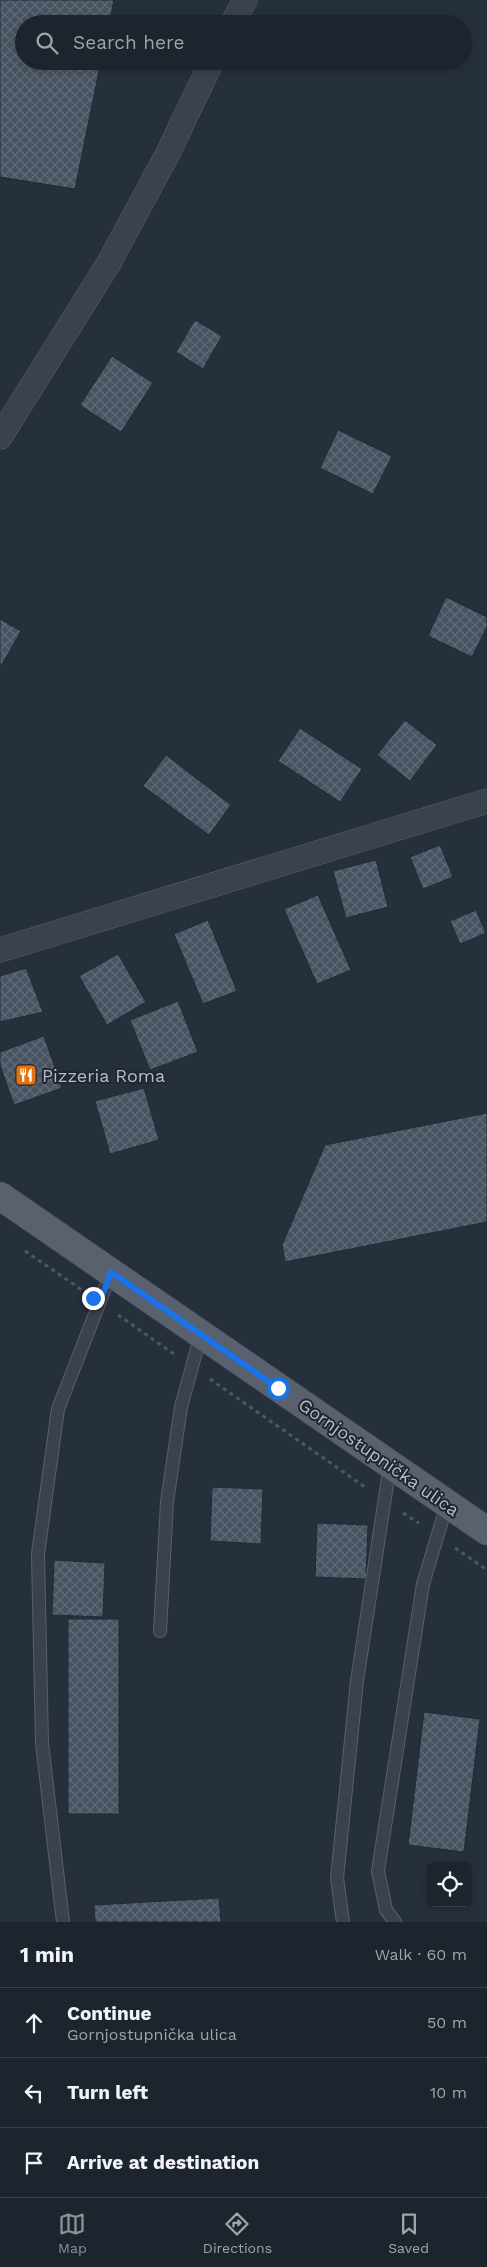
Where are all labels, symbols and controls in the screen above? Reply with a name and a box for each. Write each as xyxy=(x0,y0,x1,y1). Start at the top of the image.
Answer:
search box xyxy=(15,15,472,70)
icon: search xyxy=(33,29,61,57)
text: Search here xyxy=(73,31,184,54)
restaurant icon: Pizzeria Roma xyxy=(14,1063,38,1087)
place label: Pizzeria Roma xyxy=(42,1065,165,1086)
route end xyxy=(82,1287,105,1310)
route start xyxy=(267,1377,290,1400)
street label: Gornjostupnička ulica xyxy=(295,1394,463,1520)
map controls xyxy=(427,1862,472,1907)
button: locate xyxy=(427,1862,472,1907)
text: 1 min xyxy=(20,1942,74,1967)
text: Walk · 60 m xyxy=(375,1945,467,1964)
text: Continue xyxy=(67,2002,151,2025)
icon: ahead xyxy=(20,2009,48,2037)
text: 50 m xyxy=(427,2013,467,2032)
text: Gornjostupnička ulica xyxy=(67,2025,237,2044)
icon: left xyxy=(20,2079,48,2107)
text: Turn left xyxy=(67,2081,148,2104)
text: 10 m xyxy=(430,2083,467,2102)
icon: arrive xyxy=(20,2149,48,2177)
text: Arrive at destination xyxy=(67,2151,259,2174)
tab: Map xyxy=(58,2210,87,2256)
tab: Directions xyxy=(203,2210,272,2256)
tab: Saved xyxy=(388,2210,429,2256)

